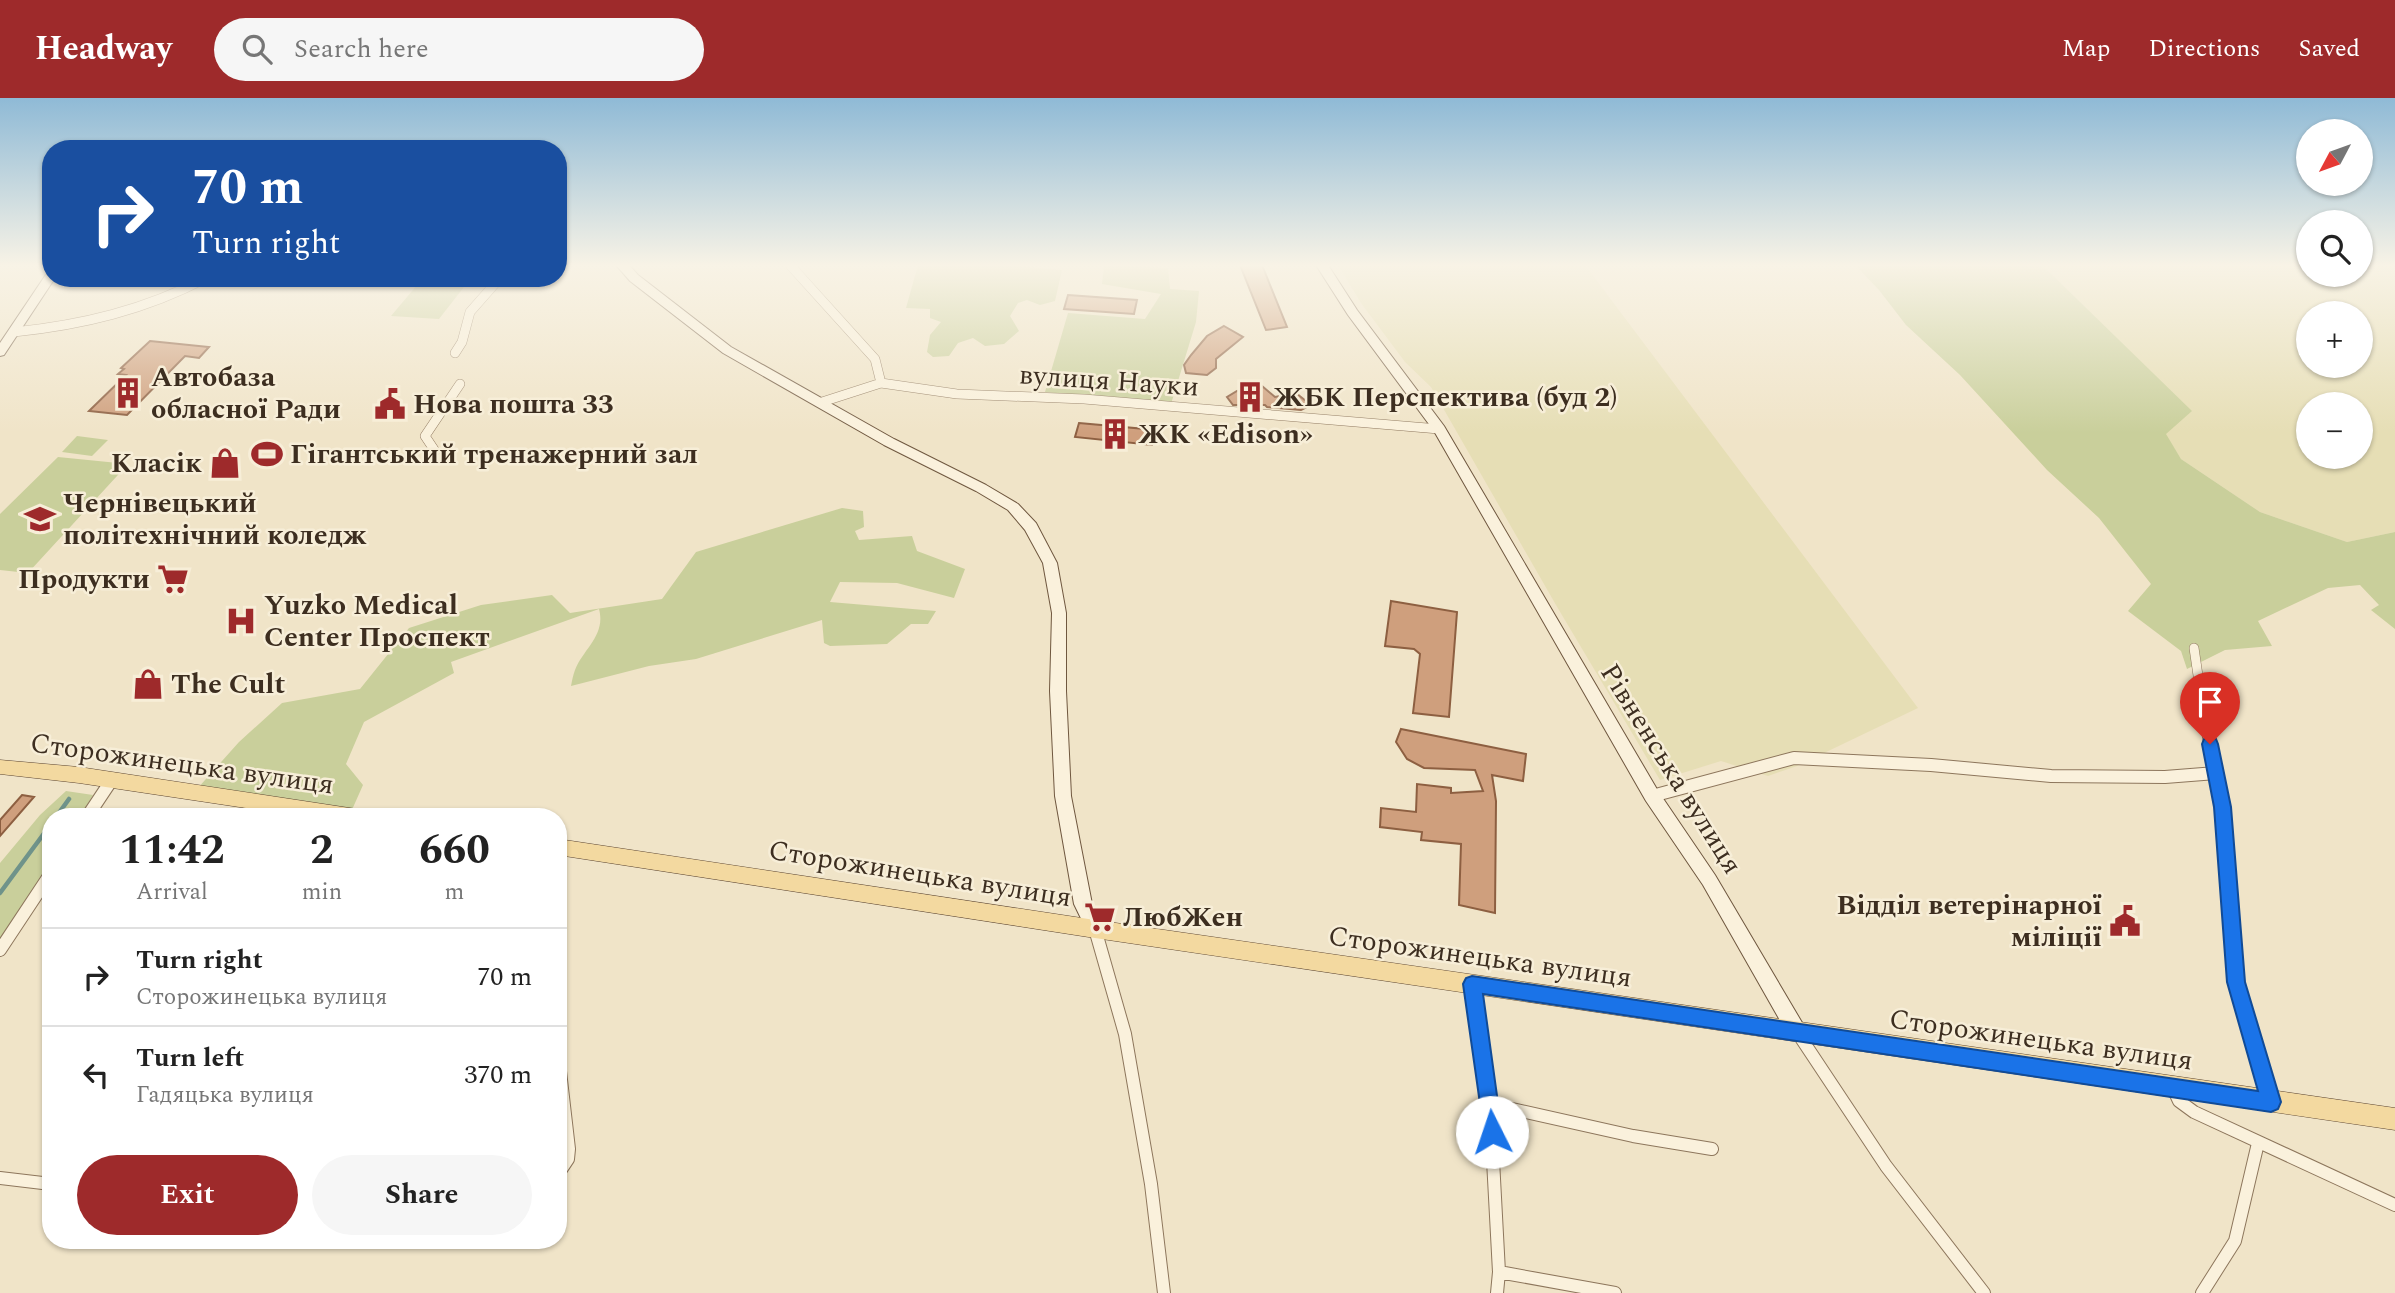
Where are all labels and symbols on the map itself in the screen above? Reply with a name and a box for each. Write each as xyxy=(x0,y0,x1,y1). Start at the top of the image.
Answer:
north arrow xyxy=(2296,119,2373,196)
street label: вулиця Науки xyxy=(1018,353,1200,409)
place label: Автобаза обласної Ради xyxy=(151,356,341,431)
building icon: Автобаза обласної Ради xyxy=(111,376,145,410)
place label: ЖБК Перспектива (буд 2) xyxy=(1273,376,1617,419)
building icon: ЖБК Перспектива (буд 2) xyxy=(1233,380,1267,414)
place label: Нова пошта 33 xyxy=(413,383,614,426)
public building icon: Нова пошта 33 xyxy=(373,387,407,421)
place label: ЖК «Edison» xyxy=(1138,413,1313,456)
building icon: ЖК «Edison» xyxy=(1098,417,1132,451)
place label: Гігантський тренажерний зал xyxy=(290,433,698,476)
sports icon: Гігантський тренажерний зал xyxy=(250,437,284,471)
place label: Класік xyxy=(111,442,202,485)
shop icon: Класік xyxy=(208,446,242,480)
place label: Чернівецький політехнічний коледж xyxy=(63,482,367,557)
school or university icon: Чернівецький політехнічний коледж xyxy=(23,502,57,536)
place label: Продукти xyxy=(18,558,150,601)
supermarket icon: Продукти xyxy=(156,562,190,596)
place label: Yuzko Medical Center Проспект xyxy=(264,584,490,659)
hospital icon: Yuzko Medical Center Проспект xyxy=(224,604,258,638)
street label: Рівненська вулиця xyxy=(1589,655,1753,883)
place label: The Cult xyxy=(171,663,285,706)
shop icon: The Cult xyxy=(131,667,165,701)
pin xyxy=(2180,672,2240,744)
street label: Сторожинецька вулиця xyxy=(28,721,336,807)
street label: Сторожинецька вулиця xyxy=(766,829,1074,919)
place label: Відділ ветерінарної міліції xyxy=(1836,884,2102,959)
place label: ЛюбЖен xyxy=(1123,896,1243,939)
supermarket icon: ЛюбЖен xyxy=(1083,900,1117,934)
public building icon: Відділ ветерінарної міліції xyxy=(2108,904,2142,938)
street label: Сторожинецька вулиця xyxy=(1326,914,1634,1000)
street label: Сторожинецька вулиця xyxy=(1887,997,2195,1083)
position arrow xyxy=(1455,1095,1529,1169)

